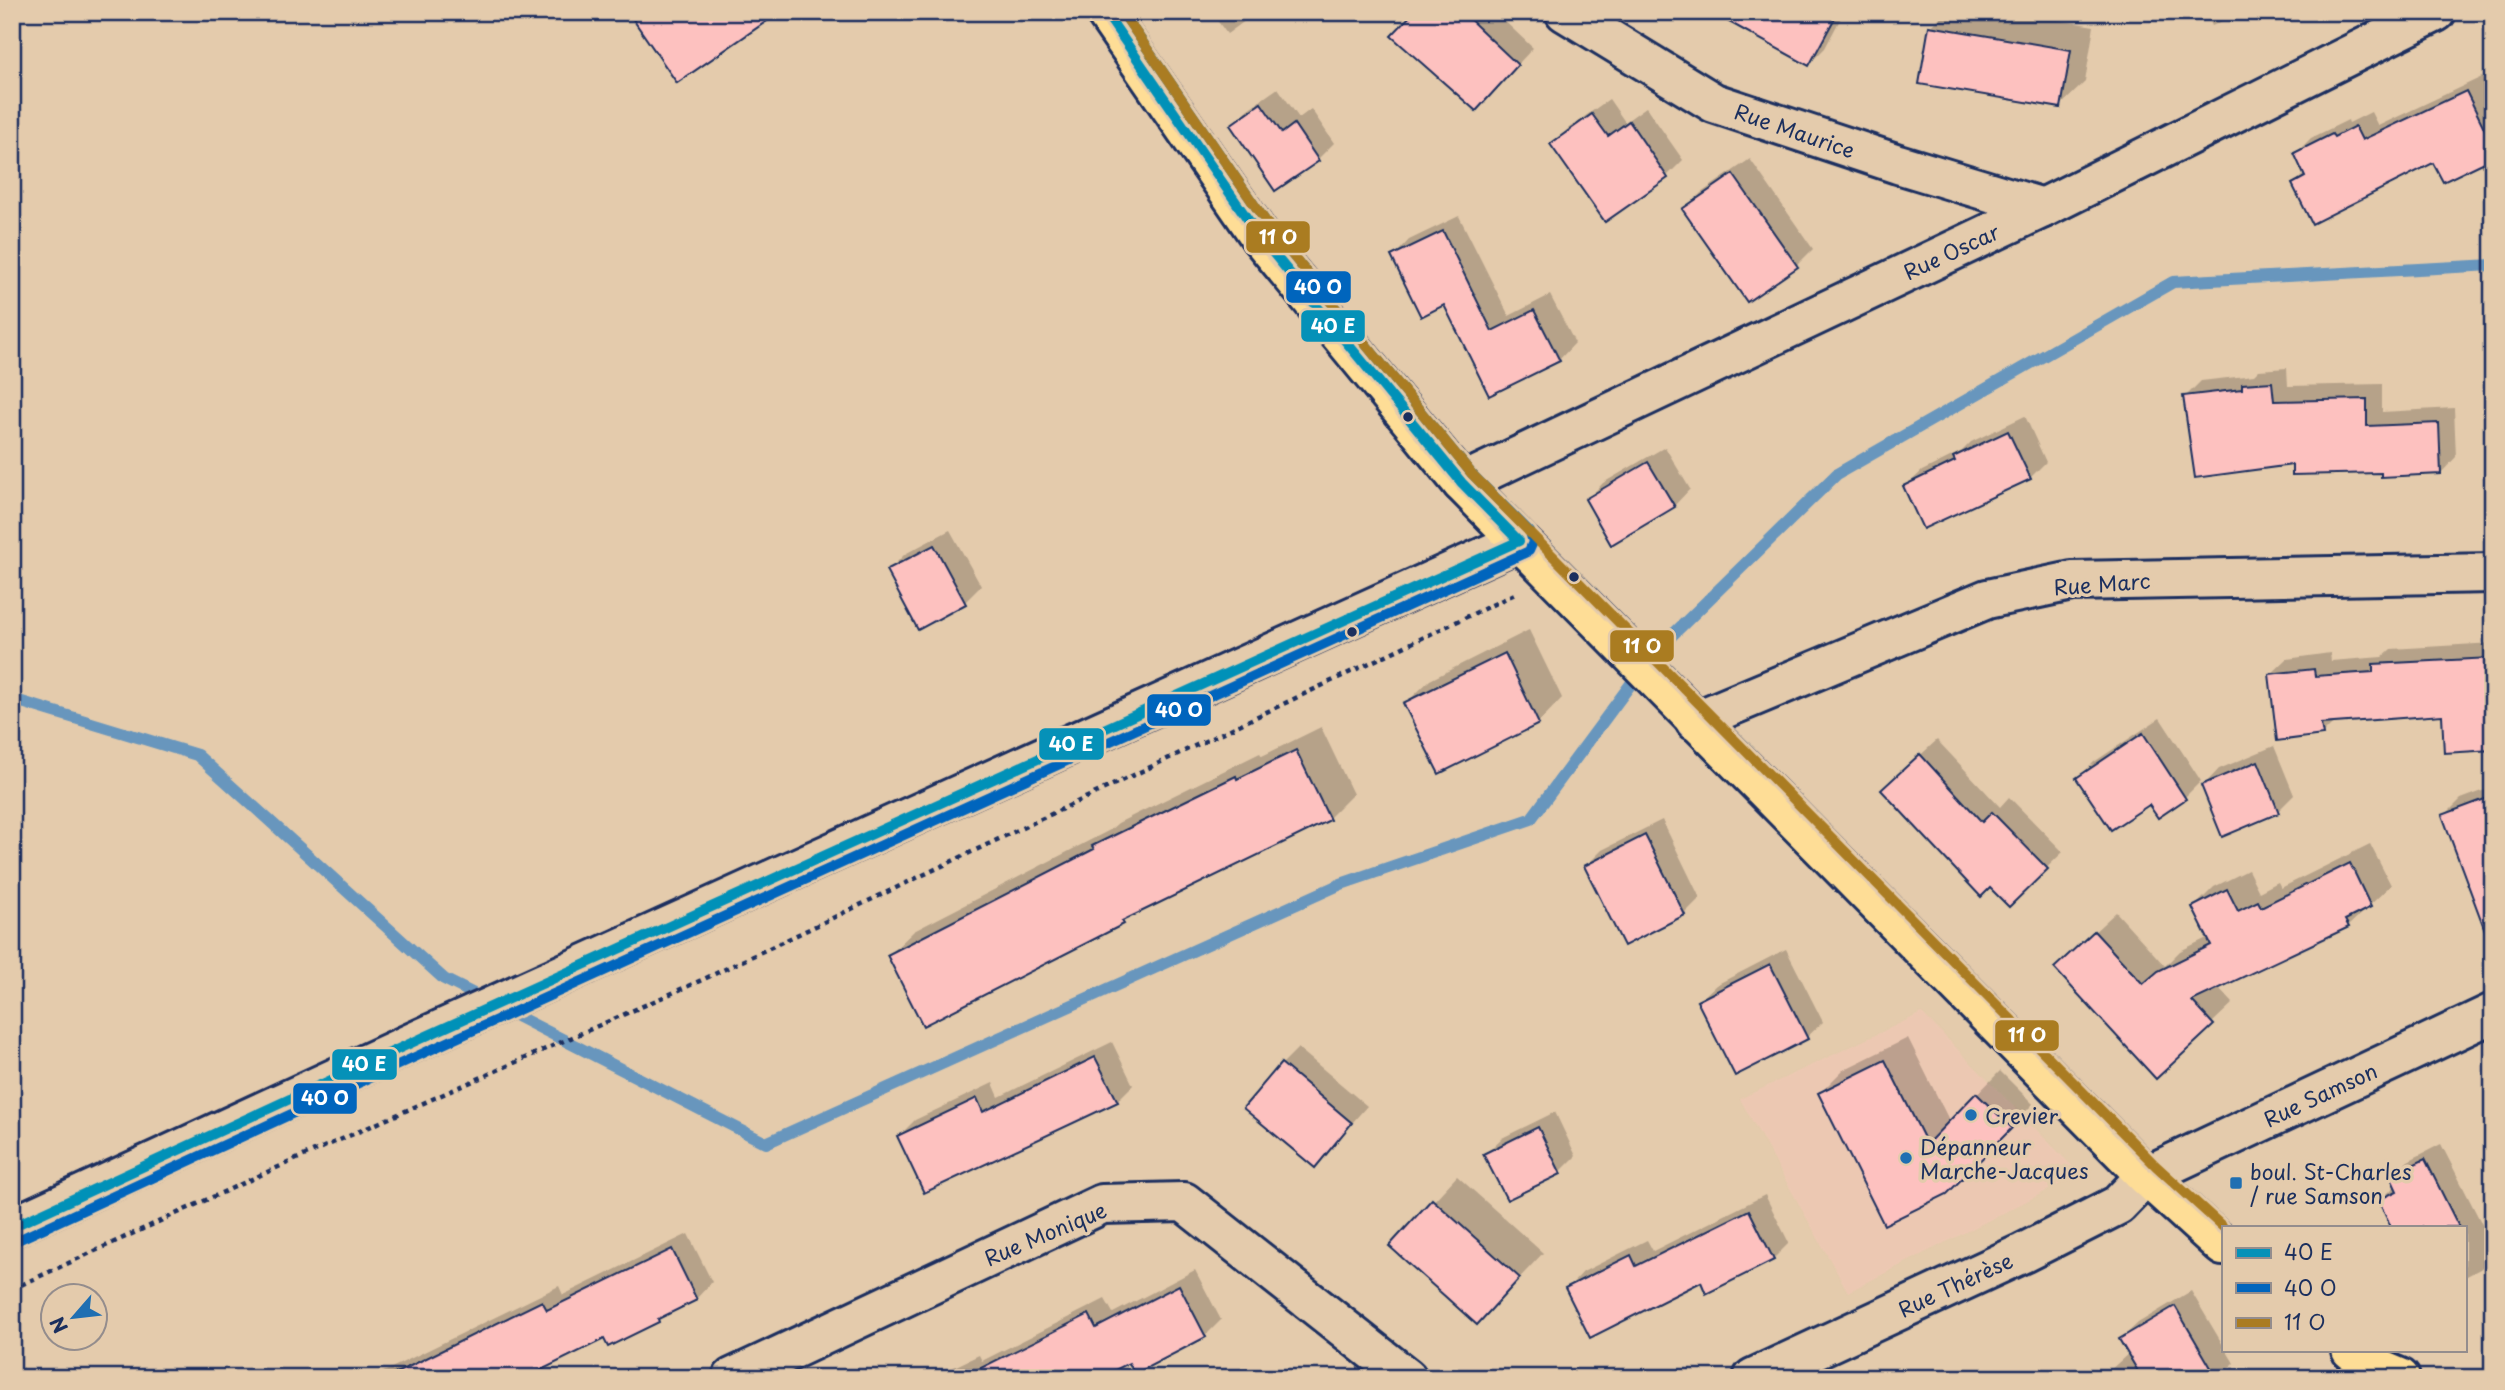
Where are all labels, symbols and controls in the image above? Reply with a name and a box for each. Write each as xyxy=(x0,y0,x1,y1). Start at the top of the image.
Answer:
street label: Rue Maurice xyxy=(1731,94,1859,166)
street label: Rue Oscar xyxy=(1898,215,2005,287)
line badge: 11 O xyxy=(1245,220,1311,254)
text: 11 O xyxy=(1259,222,1297,250)
line badge: 40 O xyxy=(1285,270,1352,304)
text: 40 O xyxy=(1294,272,1342,300)
line badge: 40 E xyxy=(1300,309,1366,343)
text: 40 E xyxy=(1311,311,1355,339)
unlabelled marker xyxy=(1401,410,1415,424)
street label: Rue Marc xyxy=(2053,564,2151,602)
unlabelled marker xyxy=(1567,570,1581,584)
unlabelled marker xyxy=(1345,625,1359,639)
line badge: 11 O xyxy=(1609,629,1675,663)
text: 11 O xyxy=(1623,631,1661,659)
line badge: 40 O xyxy=(1146,693,1212,727)
text: 40 O xyxy=(1155,695,1203,723)
line badge: 40 E xyxy=(1038,727,1105,761)
text: 40 E xyxy=(1049,729,1093,757)
line badge: 11 O xyxy=(1994,1019,2060,1052)
text: 11 O xyxy=(2008,1020,2046,1048)
line badge: 40 E xyxy=(331,1048,398,1081)
text: 40 E xyxy=(342,1049,386,1077)
street label: Rue Samson xyxy=(2258,1054,2382,1134)
line badge: 40 O xyxy=(292,1082,358,1115)
text: 40 O xyxy=(301,1083,349,1111)
place label: Crevier xyxy=(1985,1099,2059,1131)
marker: Crevier xyxy=(1963,1107,1979,1123)
place label: Dépanneur Marche-Jacques xyxy=(1920,1130,2088,1186)
marker: Dépanneur Marche-Jacques xyxy=(1898,1150,1914,1166)
place label: boul. St-Charles / rue Samson xyxy=(2250,1155,2412,1211)
marker: boul. St-Charles / rue Samson xyxy=(2228,1175,2244,1191)
street label: Rue Monique xyxy=(979,1193,1111,1273)
legend xyxy=(2222,1226,2466,1352)
text: 40 E xyxy=(2284,1235,2333,1267)
street label: Rue Thérèse xyxy=(1892,1243,2018,1325)
text: 40 O xyxy=(2284,1271,2337,1303)
north arrow xyxy=(38,1282,108,1352)
text: 11 O xyxy=(2284,1305,2326,1337)
text: N xyxy=(42,1312,74,1339)

